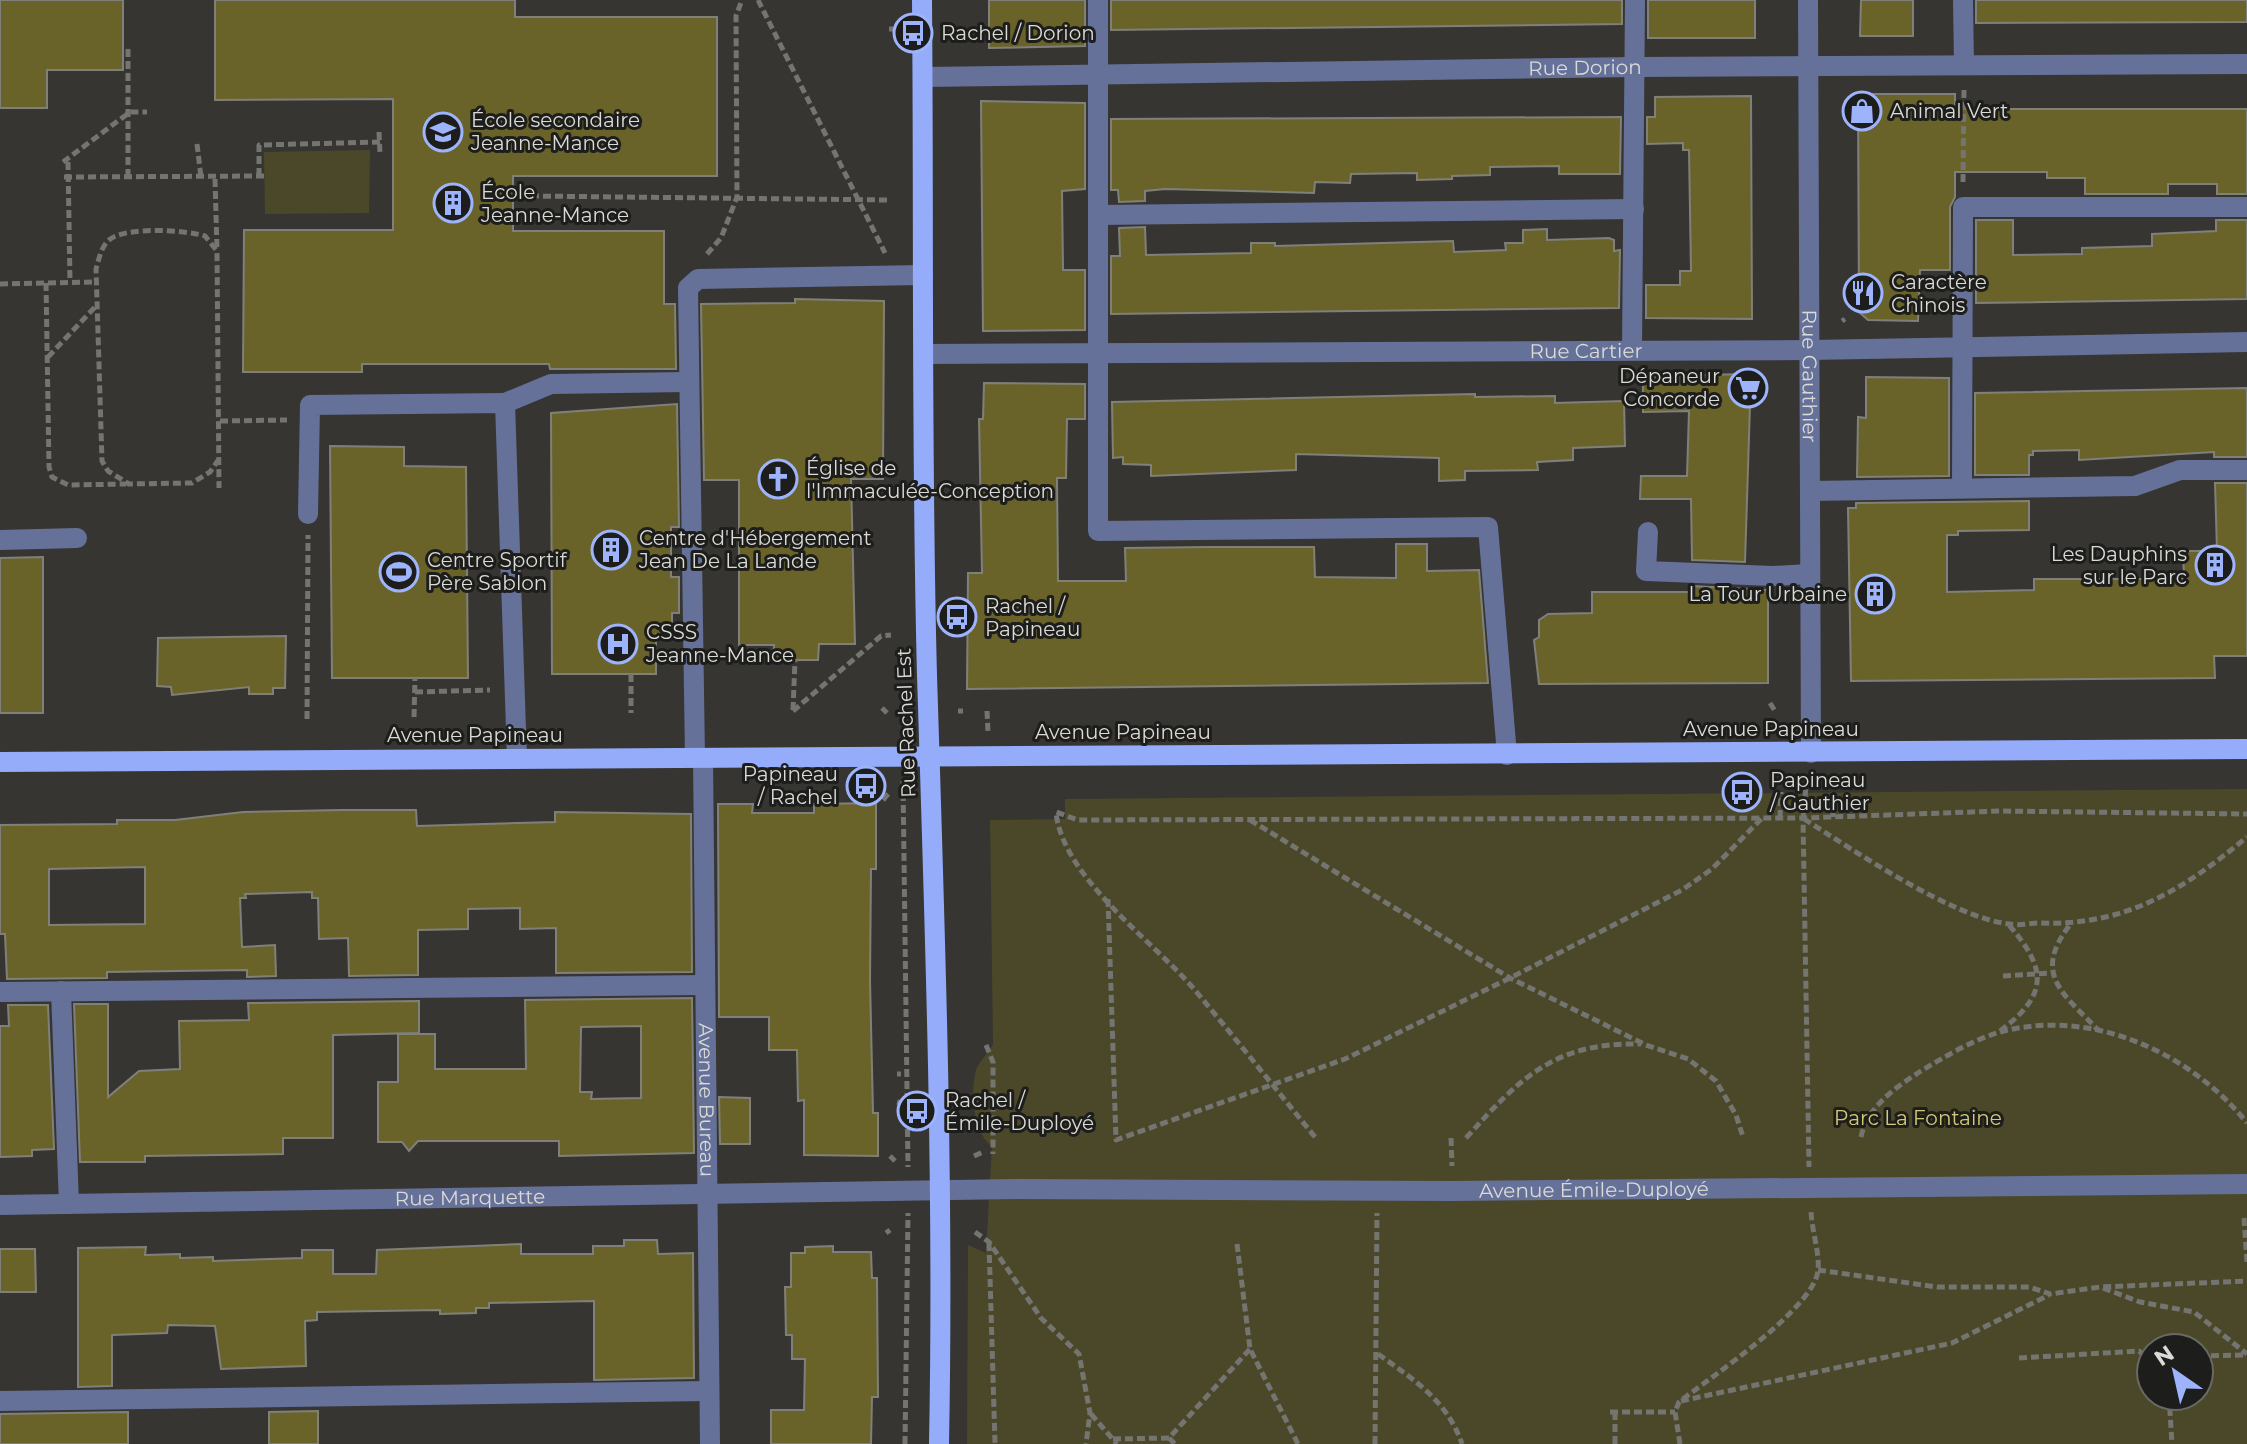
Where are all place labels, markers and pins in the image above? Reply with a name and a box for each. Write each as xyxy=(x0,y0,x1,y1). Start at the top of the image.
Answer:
bus stop icon: Rachel / Dorion xyxy=(892,12,934,54)
place label: Rachel / Dorion xyxy=(941,21,1095,45)
shop icon: Animal Vert xyxy=(1841,90,1883,132)
place label: Animal Vert xyxy=(1890,99,2008,123)
place label: École secondaire Jeanne-Mance xyxy=(470,108,640,155)
school or university icon: École secondaire Jeanne-Mance xyxy=(422,111,464,153)
place label: École Jeanne-Mance xyxy=(480,180,629,227)
building icon: École Jeanne-Mance xyxy=(432,182,474,224)
place label: Caractère Chinois xyxy=(1891,270,1987,317)
restaurant icon: Caractère Chinois xyxy=(1842,272,1884,314)
place label: Dépaneur Concorde xyxy=(1619,364,1720,411)
supermarket icon: Dépaneur Concorde xyxy=(1727,367,1769,409)
place label: Église de l'Immaculée-Conception xyxy=(806,456,1054,503)
church icon: Église de l'Immaculée-Conception xyxy=(757,458,799,500)
place label: Centre d'Hébergement Jean De La Lande xyxy=(638,526,872,573)
building icon: Centre d'Hébergement Jean De La Lande xyxy=(590,529,632,571)
place label: Les Dauphins sur le Parc xyxy=(2051,542,2187,589)
building icon: Les Dauphins sur le Parc xyxy=(2194,544,2236,586)
place label: Centre Sportif Père Sablon xyxy=(427,548,568,595)
sports icon: Centre Sportif Père Sablon xyxy=(378,551,420,593)
building icon: La Tour Urbaine xyxy=(1854,573,1896,615)
place label: La Tour Urbaine xyxy=(1689,582,1847,606)
place label: Rachel / Papineau xyxy=(985,594,1080,641)
bus stop icon: Rachel / Papineau xyxy=(936,596,978,638)
place label: CSSS Jeanne-Mance xyxy=(645,620,794,667)
hospital icon: CSSS Jeanne-Mance xyxy=(597,623,639,665)
place label: Papineau / Rachel xyxy=(743,762,838,809)
bus stop icon: Papineau / Rachel xyxy=(845,765,887,807)
place label: Papineau / Gauthier xyxy=(1769,768,1870,815)
bus stop icon: Papineau / Gauthier xyxy=(1721,771,1763,813)
place label: Rachel / Émile-Duployé xyxy=(945,1088,1094,1135)
bus stop icon: Rachel / Émile-Duployé xyxy=(896,1090,938,1132)

